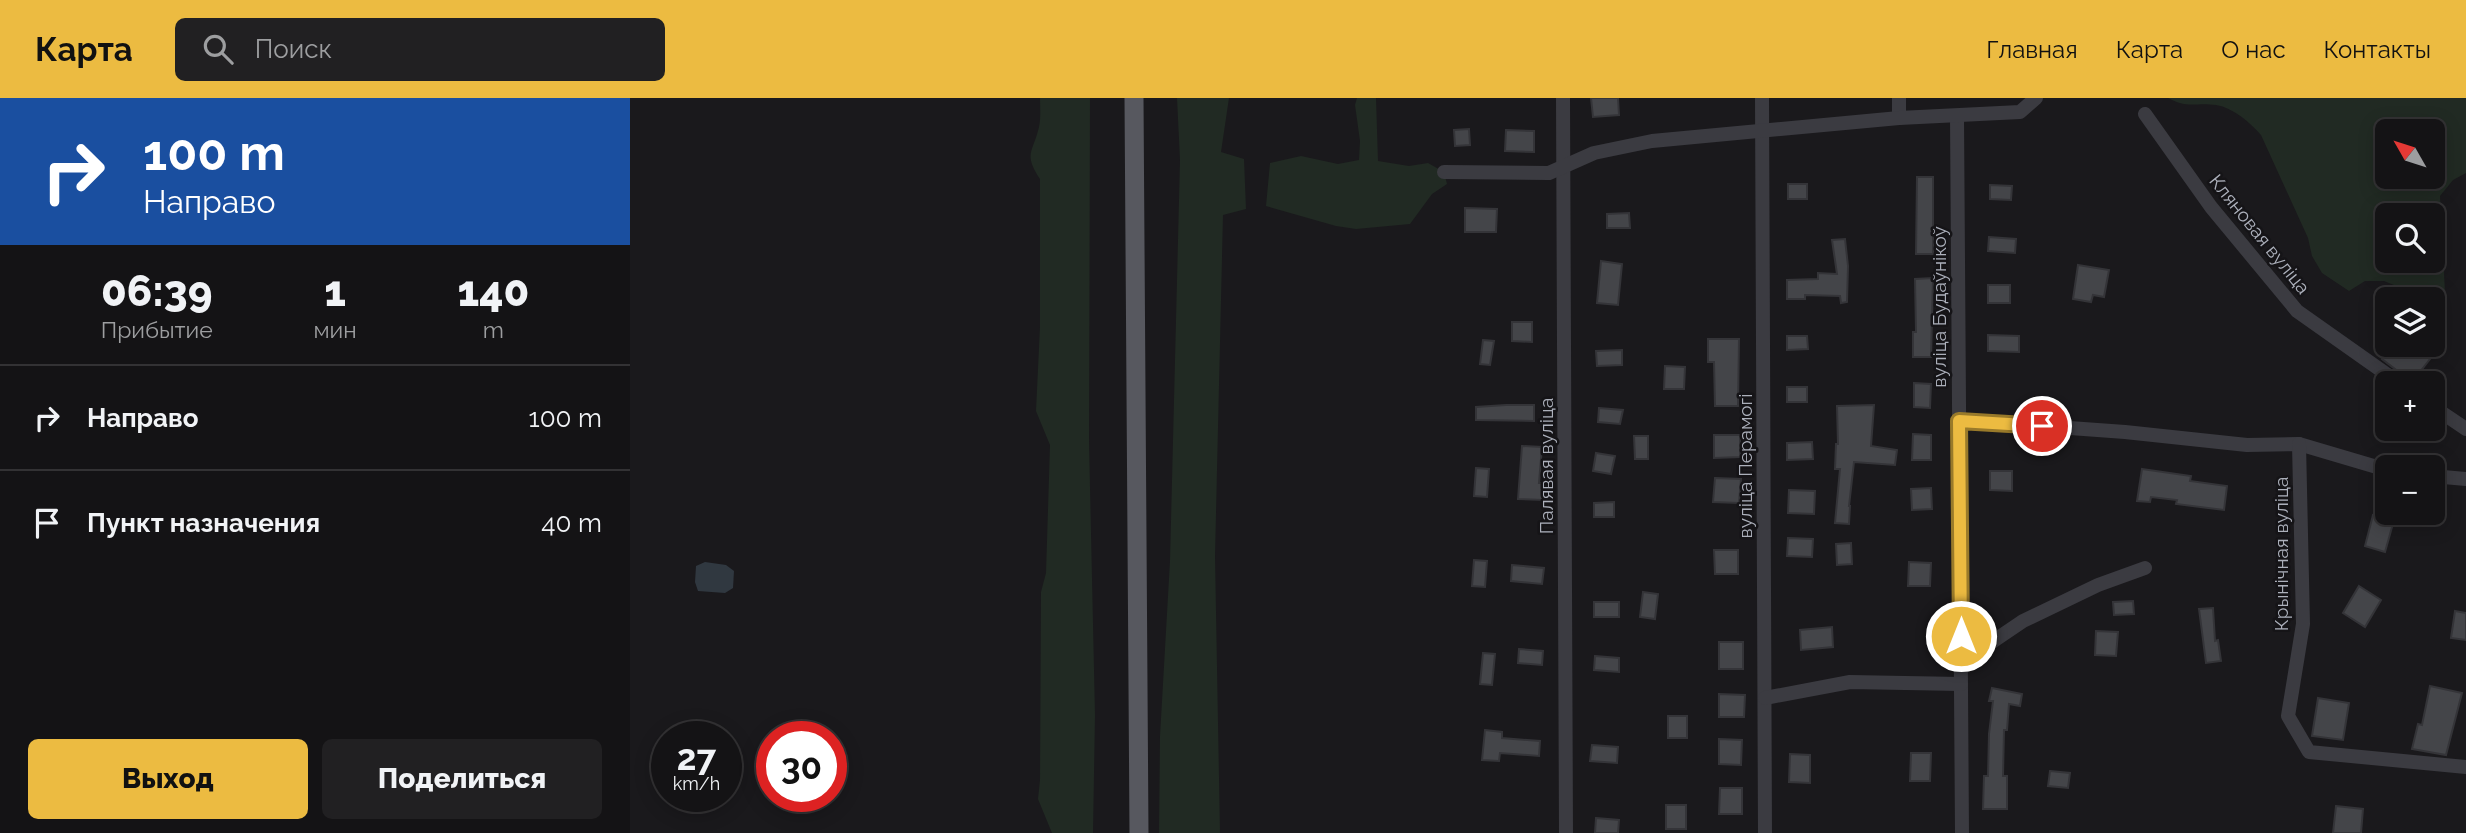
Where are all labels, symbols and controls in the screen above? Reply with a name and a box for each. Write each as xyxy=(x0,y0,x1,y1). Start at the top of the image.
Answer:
search box xyxy=(175,18,665,81)
text: Карта xyxy=(35,30,133,69)
icon: search xyxy=(199,30,237,68)
text: Поиск xyxy=(255,34,332,64)
text: Главная xyxy=(1986,35,2078,64)
text: Карта xyxy=(2116,35,2183,64)
text: О нас xyxy=(2221,35,2286,64)
text: Контакты xyxy=(2324,35,2431,64)
north arrow xyxy=(2375,119,2445,189)
map controls xyxy=(2375,119,2445,525)
text: 100 m xyxy=(143,124,285,181)
icon: right xyxy=(28,126,119,217)
street label: Кляновая вуліца xyxy=(2205,170,2315,298)
text: Направо xyxy=(143,183,275,220)
button: search xyxy=(2375,203,2445,273)
street label: вуліца Будаўнікоў xyxy=(1928,226,1950,388)
text: 06:39 xyxy=(101,267,212,316)
text: 1 xyxy=(324,267,346,316)
text: 140 xyxy=(457,267,529,316)
button: layers xyxy=(2375,287,2445,357)
text: Прибытие xyxy=(101,316,213,343)
text: мин xyxy=(313,316,357,343)
text: m xyxy=(483,316,504,343)
button: + xyxy=(2375,371,2445,441)
street label: вуліца Перамогі xyxy=(1734,394,1756,538)
pin xyxy=(2012,396,2072,456)
street label: Палявая вуліца xyxy=(1535,398,1557,534)
icon: right xyxy=(28,399,66,437)
text: Направо xyxy=(87,403,198,433)
text: 100 m xyxy=(529,403,602,433)
icon: arrive xyxy=(2023,407,2061,445)
button: − xyxy=(2375,455,2445,525)
street label: Крынічная вуліца xyxy=(2270,477,2292,631)
icon: arrive xyxy=(28,504,66,542)
text: Пункт назначения xyxy=(87,508,320,538)
text: 40 m xyxy=(541,508,602,538)
position arrow xyxy=(1924,599,1998,673)
speed limit sign: 30 xyxy=(756,721,847,812)
text: 27 xyxy=(677,737,716,778)
button: Выход xyxy=(28,739,308,819)
button: Поделиться xyxy=(322,739,602,819)
text: km/h xyxy=(673,773,720,794)

